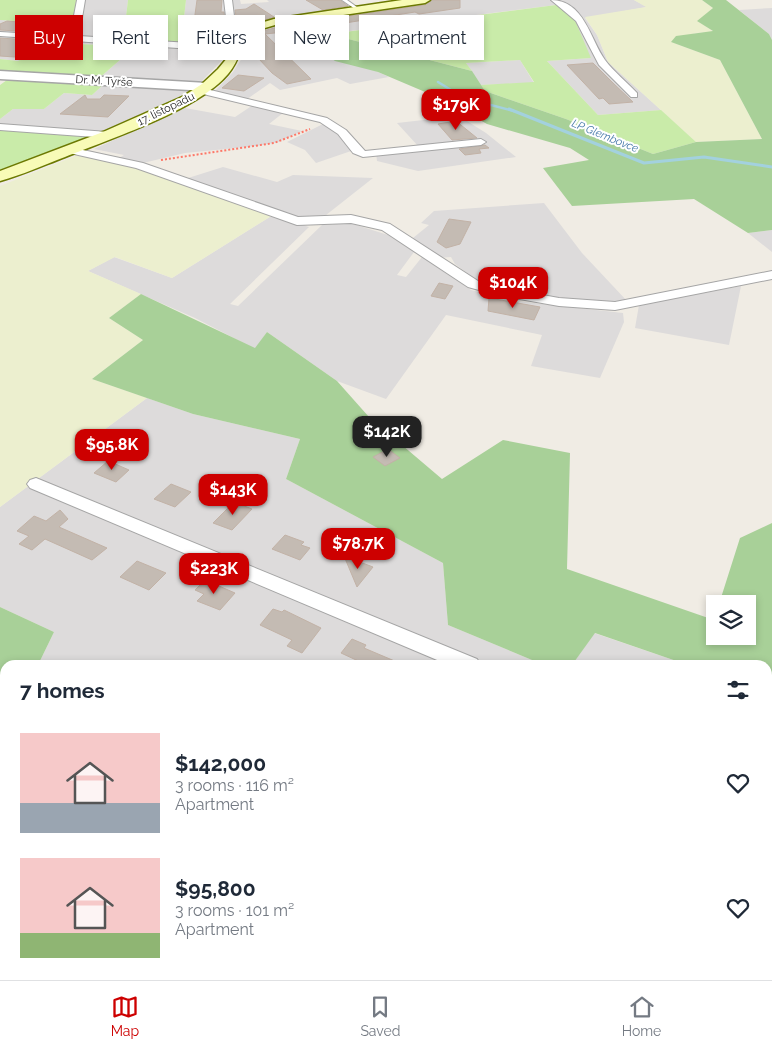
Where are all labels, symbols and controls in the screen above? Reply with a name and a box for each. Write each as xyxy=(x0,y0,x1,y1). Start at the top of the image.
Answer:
chip: Buy xyxy=(15,15,83,60)
chip: Rent xyxy=(93,15,168,60)
chip: Filters xyxy=(178,15,265,60)
chip: New xyxy=(275,15,349,60)
chip: Apartment xyxy=(359,15,484,60)
street label: Dr. M. Tyrše xyxy=(75,73,133,89)
pin: $179K xyxy=(421,88,491,131)
street label: 17. listopadu xyxy=(135,90,197,128)
text: $179K xyxy=(432,95,480,114)
water label: LP Glembovce xyxy=(570,117,640,155)
pin: $104K xyxy=(478,266,548,309)
text: $104K xyxy=(489,273,537,292)
pin: $142K xyxy=(352,416,422,458)
text: $142K xyxy=(364,422,410,441)
pin: $95.8K xyxy=(71,428,153,471)
text: $95.8K xyxy=(86,435,138,454)
pin: $143K xyxy=(198,474,268,516)
text: $143K xyxy=(210,480,256,499)
pin: $78.7K xyxy=(317,528,399,570)
text: $78.7K xyxy=(332,534,384,553)
pin: $223K xyxy=(179,552,249,595)
text: $223K xyxy=(190,559,238,578)
map controls xyxy=(706,595,756,645)
button: layers xyxy=(706,595,756,645)
icon: filters xyxy=(724,676,752,704)
text: 7 homes xyxy=(20,678,105,703)
text: $142,000 xyxy=(175,751,266,776)
icon: home xyxy=(60,753,120,813)
icon: heart xyxy=(724,769,752,797)
text: 3 rooms · 116 m² xyxy=(175,776,294,795)
text: Apartment xyxy=(175,795,254,814)
text: $95,800 xyxy=(175,876,256,901)
icon: home xyxy=(60,878,120,938)
icon: heart xyxy=(724,894,752,922)
text: 3 rooms · 101 m² xyxy=(175,901,294,920)
text: Apartment xyxy=(175,920,254,939)
tab: Map xyxy=(111,993,139,1039)
tab: Saved xyxy=(360,993,400,1039)
tab: Home xyxy=(622,993,661,1039)

